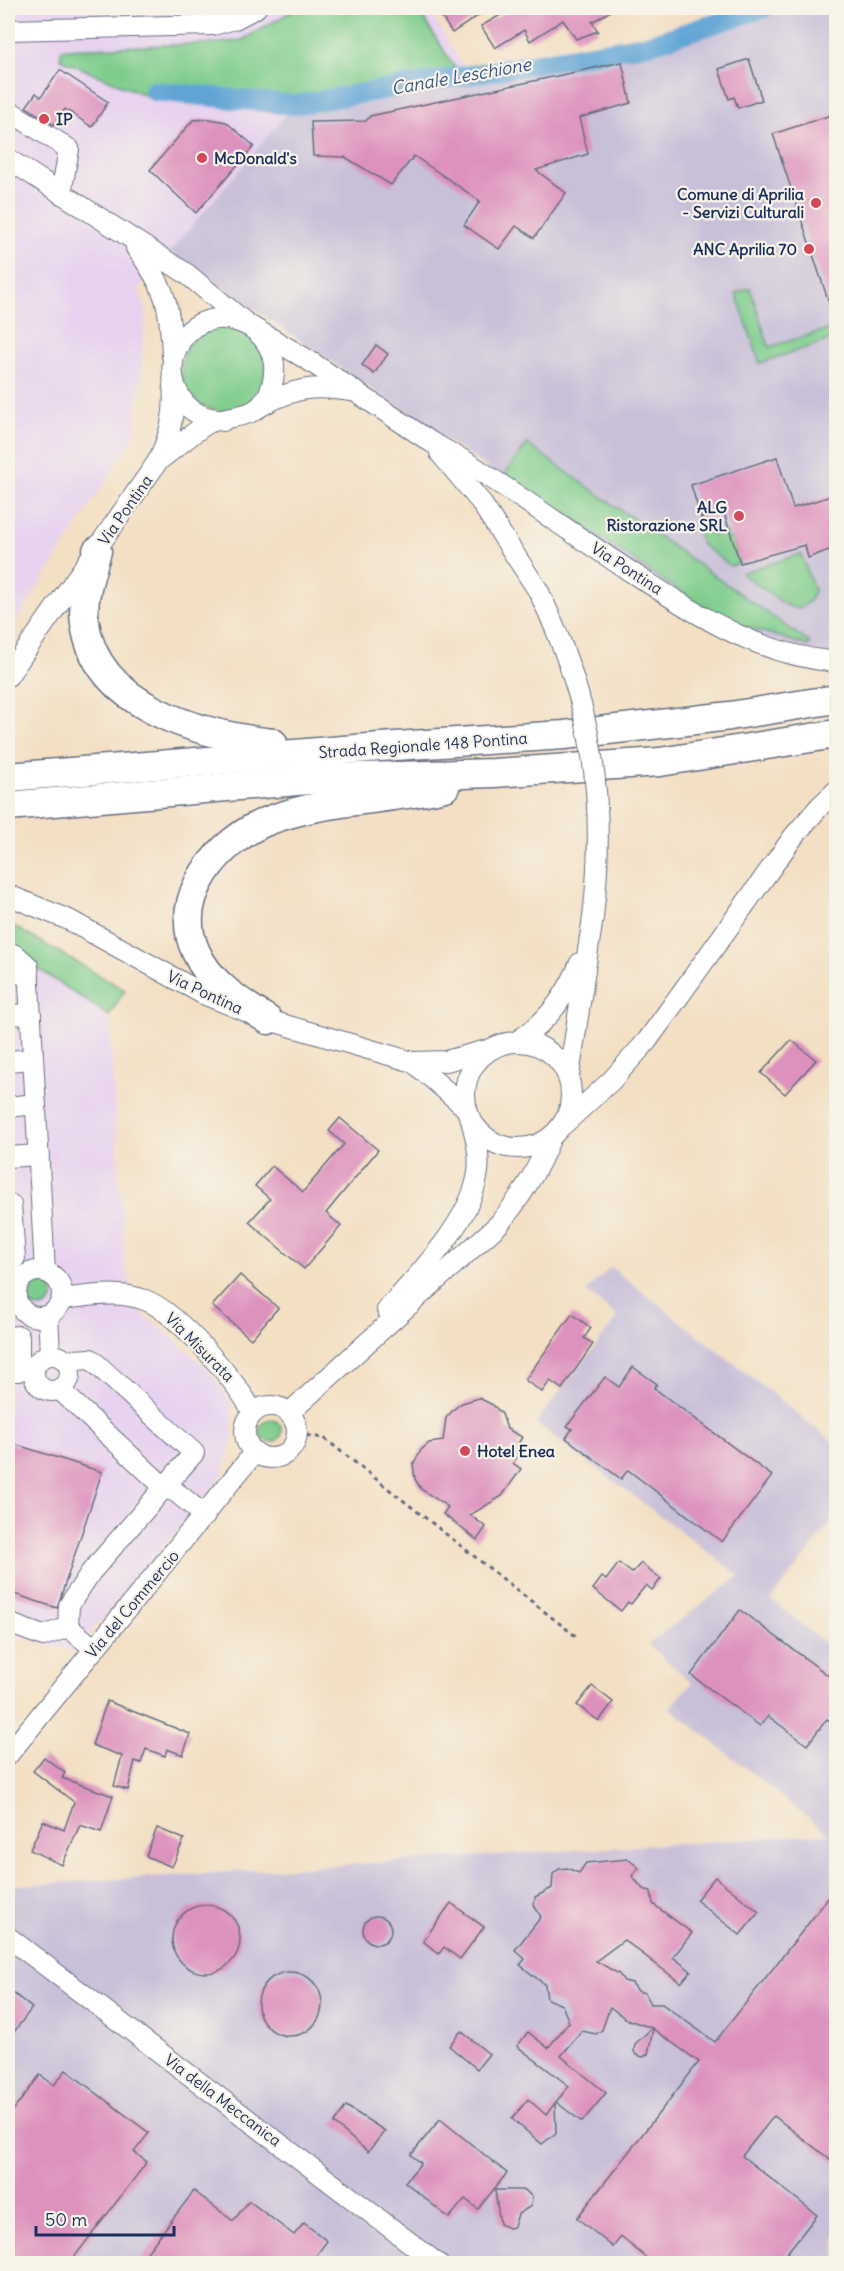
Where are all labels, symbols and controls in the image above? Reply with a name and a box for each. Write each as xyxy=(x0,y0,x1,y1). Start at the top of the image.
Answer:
water label: Canale Leschione xyxy=(389,52,534,100)
place label: IP xyxy=(56,109,73,129)
marker: IP xyxy=(37,112,51,126)
place label: McDonald's xyxy=(214,148,297,168)
marker: McDonald's xyxy=(195,151,209,165)
place label: Comune di Aprilia - Servizi Culturali xyxy=(677,184,804,222)
marker: Comune di Aprilia - Servizi Culturali xyxy=(809,196,823,210)
place label: ANC Aprilia 70 xyxy=(693,239,797,260)
marker: ANC Aprilia 70 xyxy=(802,242,816,256)
street label: Via Pontina xyxy=(93,471,157,549)
place label: ALG Ristorazione SRL xyxy=(606,497,727,535)
marker: ALG Ristorazione SRL xyxy=(732,509,746,523)
street label: Via Pontina xyxy=(587,537,667,599)
street label: Strada Regionale 148 Pontina xyxy=(318,728,528,762)
street label: Via Pontina xyxy=(164,966,246,1018)
street label: Via Misurata xyxy=(161,1308,239,1386)
place label: Hotel Enea xyxy=(477,1441,555,1461)
marker: Hotel Enea xyxy=(458,1444,472,1458)
street label: Via del Commercio xyxy=(81,1546,183,1662)
street label: Via della Meccanica xyxy=(161,2050,285,2150)
scale bar xyxy=(36,2199,174,2237)
text: 50 m xyxy=(45,2208,87,2231)

